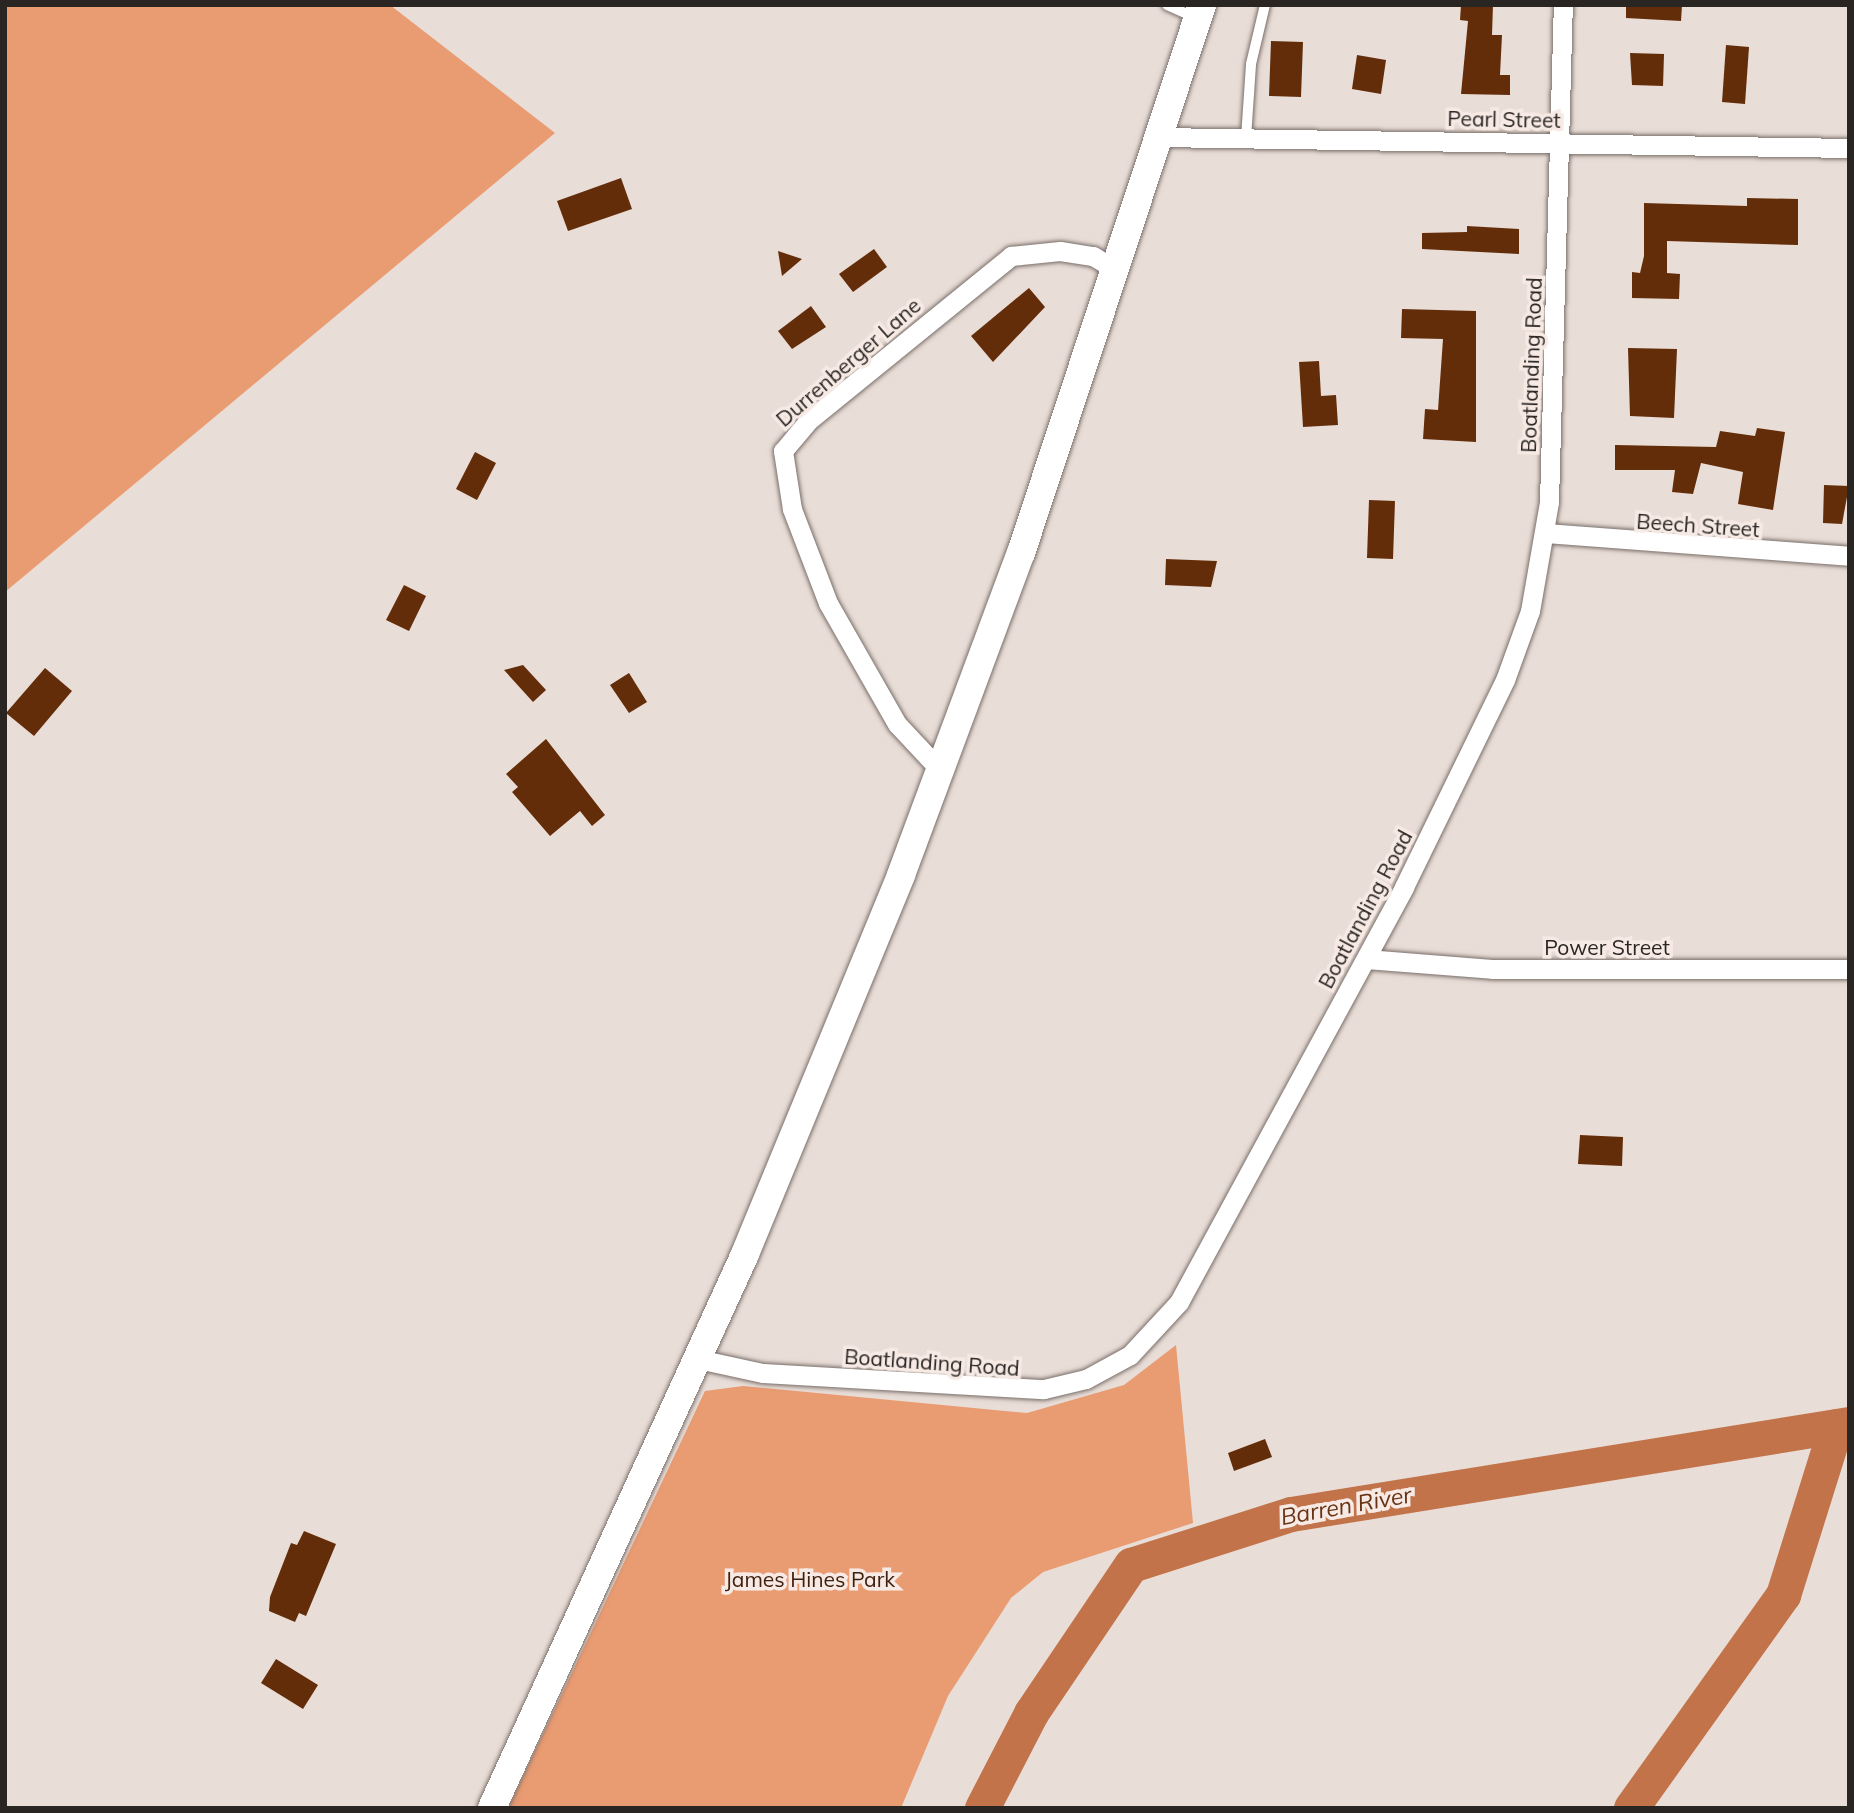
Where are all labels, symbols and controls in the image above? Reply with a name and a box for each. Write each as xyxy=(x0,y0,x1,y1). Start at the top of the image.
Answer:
street label: Pearl Street xyxy=(1447,105,1561,133)
street label: Boatlanding Road xyxy=(1515,277,1547,453)
street label: Durrenberger Lane xyxy=(771,292,925,432)
street label: Beech Street xyxy=(1636,508,1760,542)
street label: Boatlanding Road xyxy=(1313,826,1417,992)
street label: Power Street xyxy=(1544,934,1670,960)
street label: Boatlanding Road xyxy=(844,1343,1020,1381)
water label: Barren River xyxy=(1278,1481,1414,1531)
park label: James Hines Park xyxy=(725,1566,895,1592)

